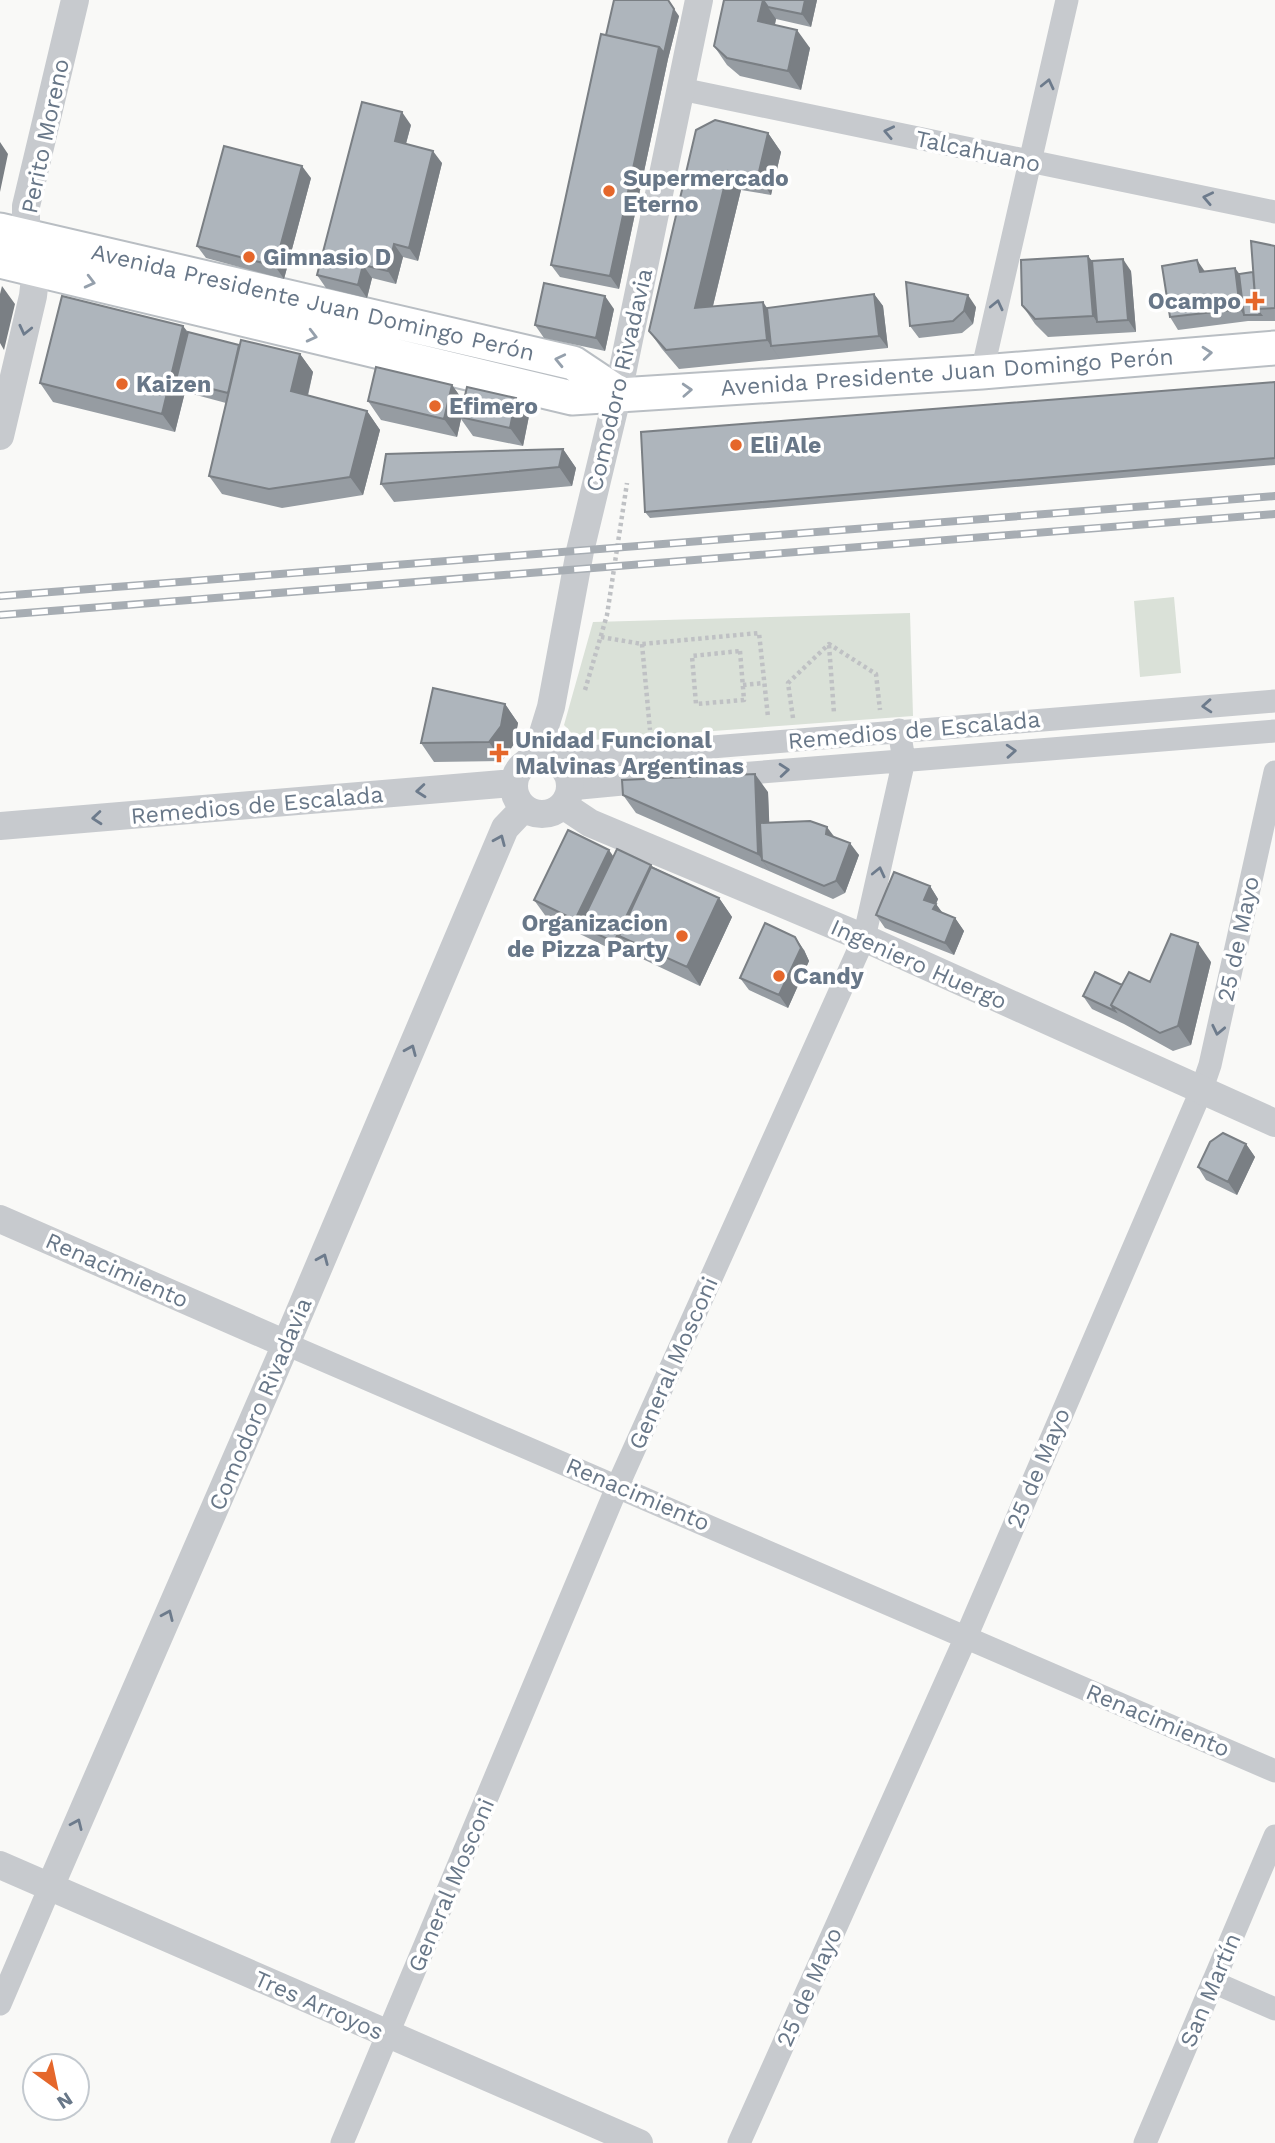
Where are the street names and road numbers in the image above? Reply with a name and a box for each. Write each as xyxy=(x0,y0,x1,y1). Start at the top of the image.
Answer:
street label: Perito Moreno xyxy=(16,56,75,216)
street label: Talcahuano xyxy=(913,125,1043,178)
street label: Avenida Presidente Juan Domingo Perón xyxy=(89,238,537,367)
street label: Comodoro Rivadavia xyxy=(581,266,658,494)
street label: Avenida Presidente Juan Domingo Perón xyxy=(720,343,1174,402)
street label: Remedios de Escalada xyxy=(787,706,1041,755)
street label: Remedios de Escalada xyxy=(130,781,384,830)
street label: 25 de Mayo xyxy=(1212,874,1265,1004)
street label: Ingeniero Huergo xyxy=(827,914,1011,1015)
street label: Renacimiento xyxy=(41,1227,192,1314)
street label: General Mosconi xyxy=(623,1273,724,1454)
street label: Comodoro Rivadavia xyxy=(203,1294,317,1515)
street label: 25 de Mayo xyxy=(1001,1404,1076,1532)
street label: Renacimiento xyxy=(562,1452,714,1537)
street label: Renacimiento xyxy=(1082,1678,1234,1763)
street label: General Mosconi xyxy=(403,1794,500,1976)
street label: 25 de Mayo xyxy=(771,1923,848,2051)
street label: San Martín xyxy=(1174,1929,1246,2051)
street label: Tres Arroyos xyxy=(250,1965,388,2046)

